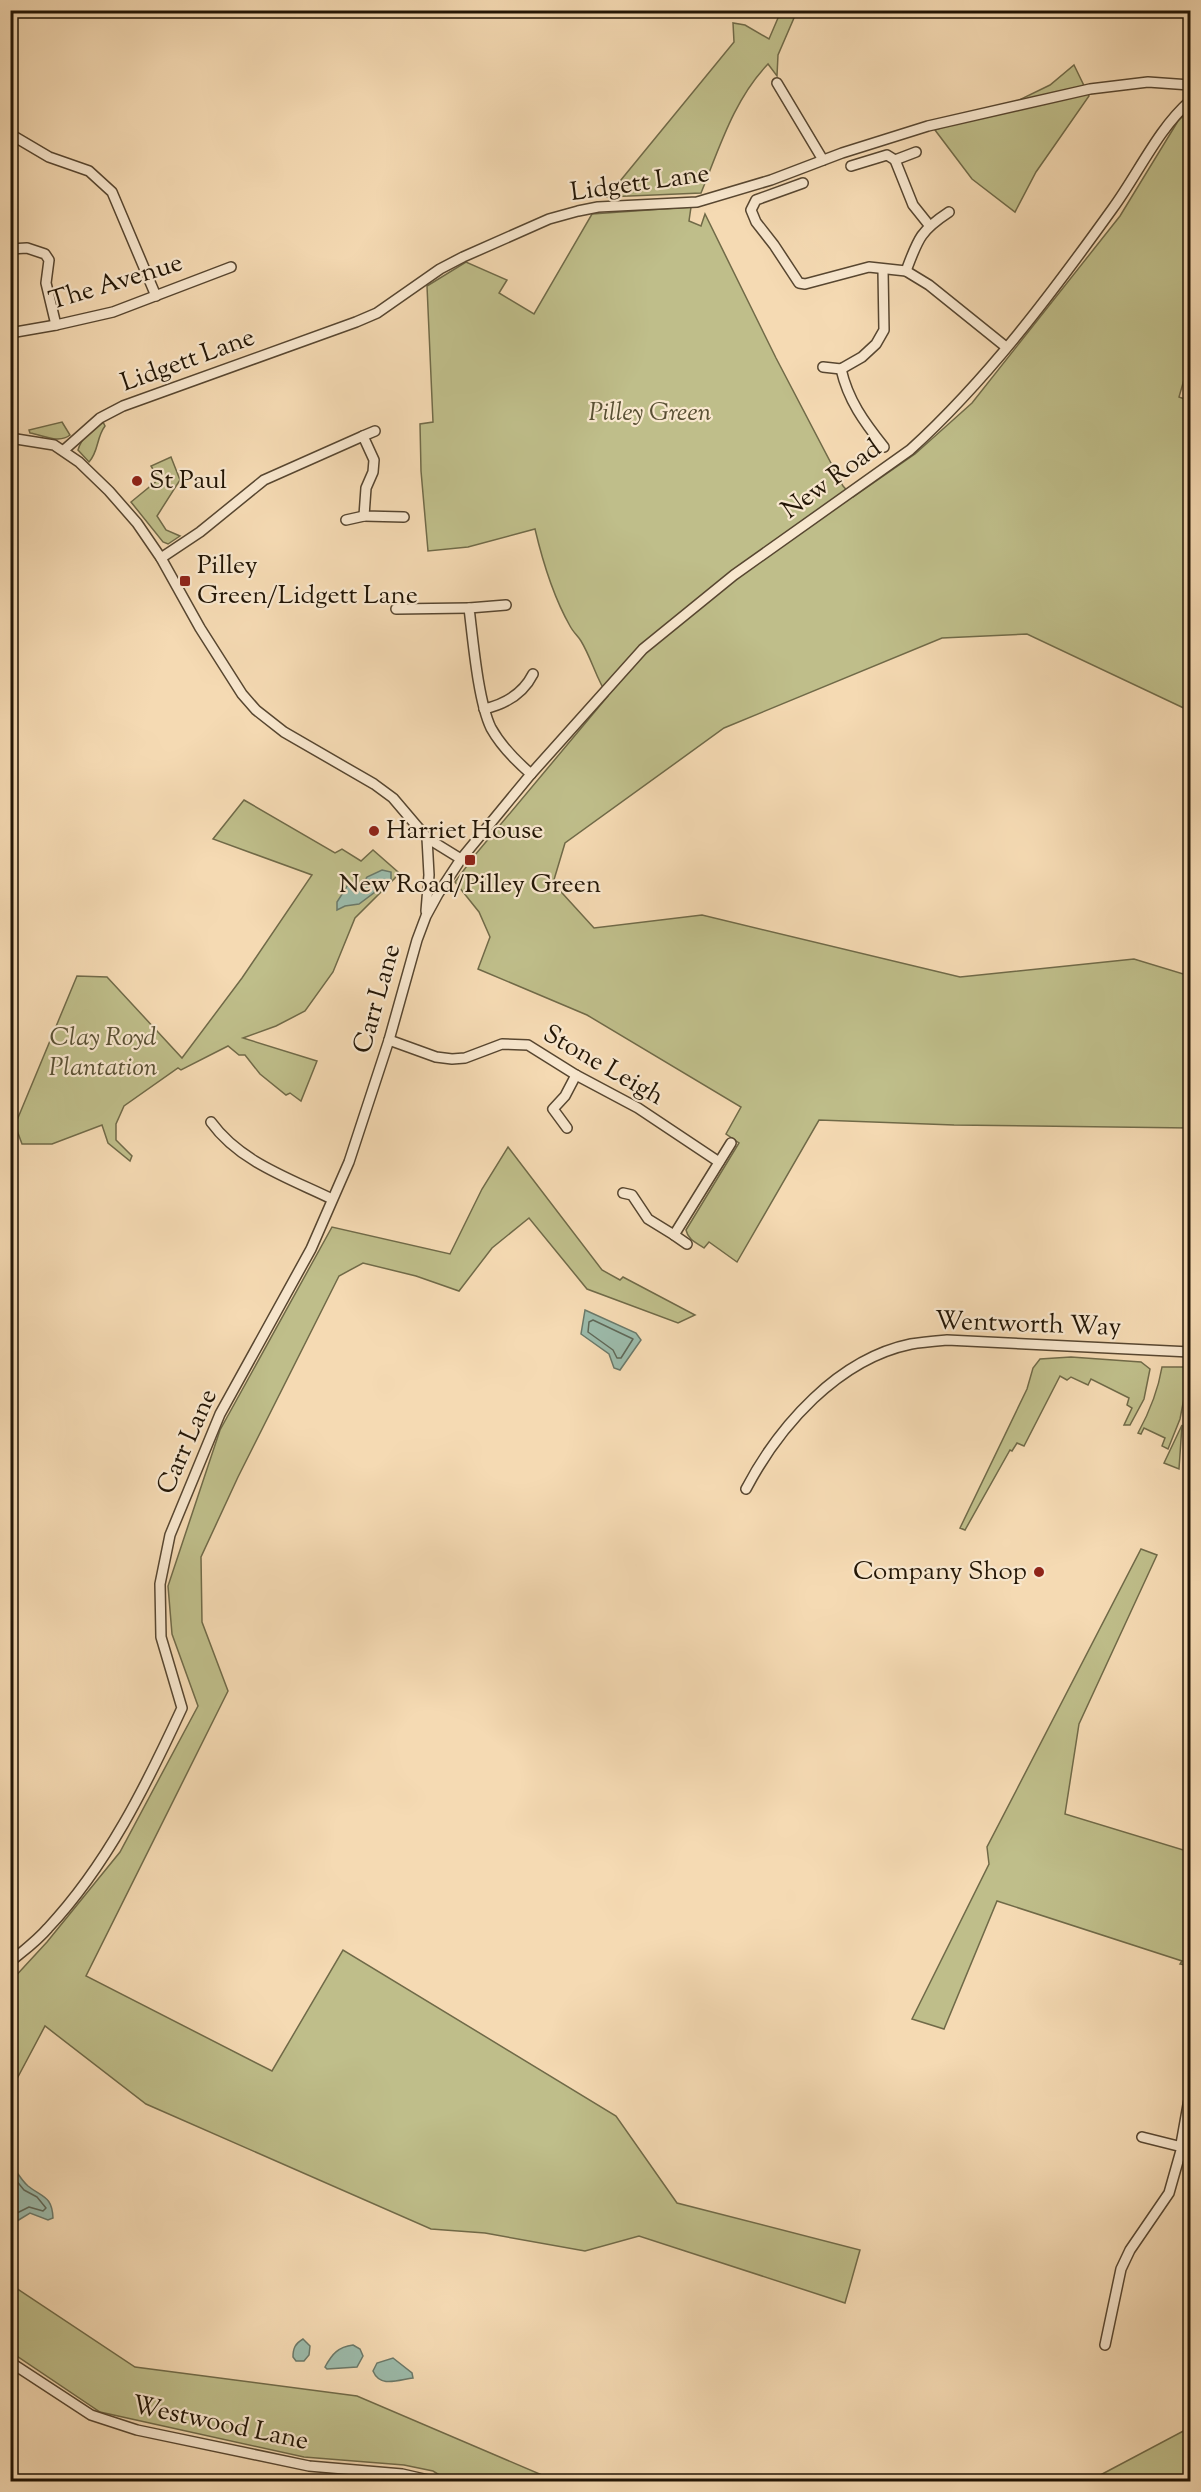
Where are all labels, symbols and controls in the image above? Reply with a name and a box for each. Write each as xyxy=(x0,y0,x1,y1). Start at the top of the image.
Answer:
street label: Lidgett Lane xyxy=(568,156,712,212)
street label: The Avenue xyxy=(45,245,187,321)
street label: Lidgett Lane xyxy=(116,320,260,402)
park label: Pilley Green xyxy=(589,395,712,432)
street label: New Road xyxy=(774,431,890,529)
place label: St Paul xyxy=(149,463,227,500)
marker: St Paul xyxy=(130,474,144,488)
place label: Pilley Green/Lidgett Lane xyxy=(197,548,418,615)
marker: Pilley Green/Lidgett Lane xyxy=(178,574,192,588)
place label: Harriet House xyxy=(386,813,543,850)
marker: Harriet House xyxy=(367,824,381,838)
marker: New Road/Pilley Green xyxy=(463,853,477,867)
place label: New Road/Pilley Green xyxy=(339,867,601,904)
street label: Carr Lane xyxy=(345,940,411,1058)
street label: Stone Leigh xyxy=(536,1016,670,1116)
park label: Clay Royd Plantation xyxy=(49,1020,158,1087)
street label: Wentworth Way xyxy=(934,1303,1122,1347)
street label: Carr Lane xyxy=(148,1383,228,1501)
place label: Company Shop xyxy=(853,1554,1027,1591)
marker: Company Shop xyxy=(1032,1565,1046,1579)
street label: Westwood Lane xyxy=(128,2387,312,2461)

